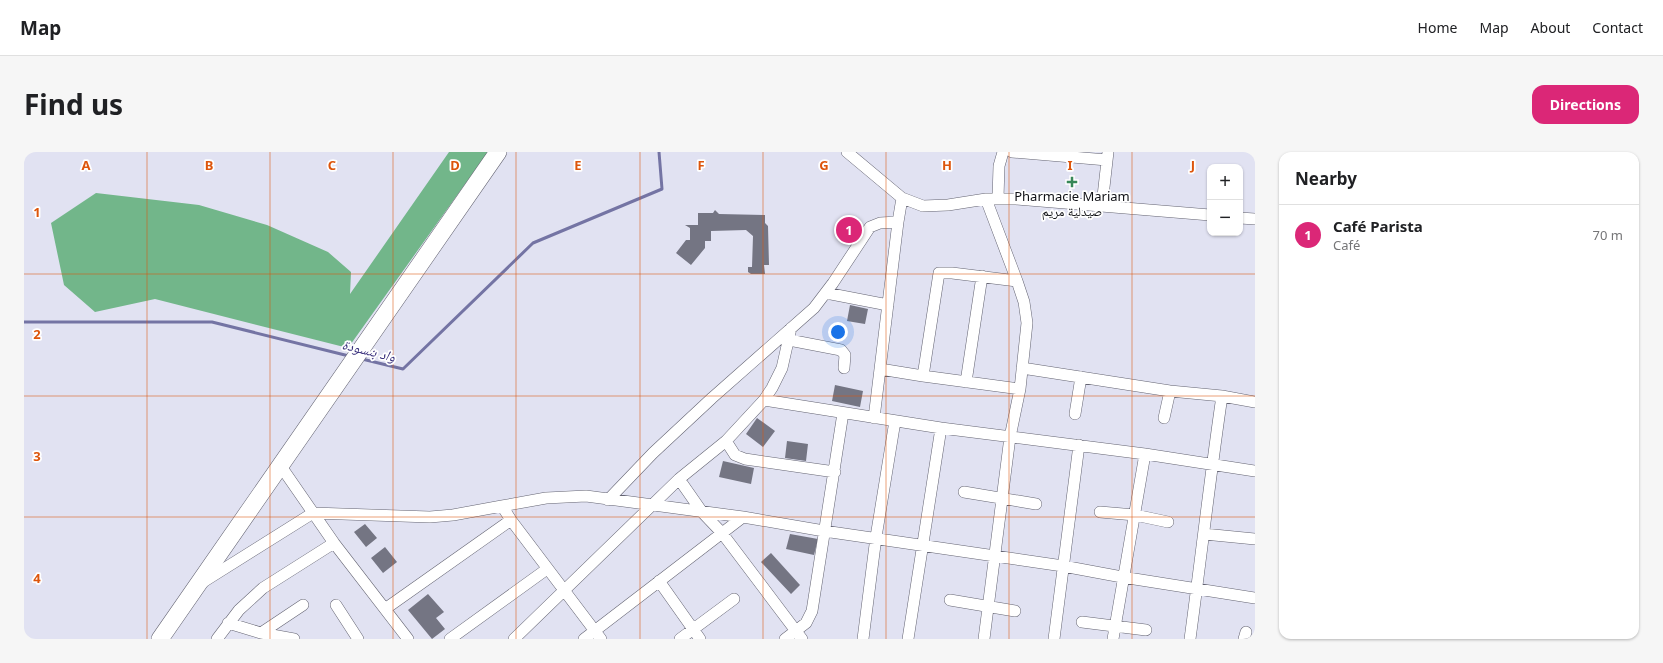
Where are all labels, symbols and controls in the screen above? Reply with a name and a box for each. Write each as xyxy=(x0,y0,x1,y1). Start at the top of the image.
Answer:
text: Map xyxy=(20,15,61,41)
text: Home xyxy=(1418,18,1457,37)
text: Map xyxy=(1479,18,1509,37)
text: About xyxy=(1531,18,1570,37)
text: Contact xyxy=(1592,18,1643,37)
text: Find us xyxy=(24,85,123,123)
button: Directions xyxy=(1532,85,1639,124)
text: A xyxy=(82,156,91,174)
text: B xyxy=(205,156,213,174)
text: C xyxy=(328,156,336,174)
text: D xyxy=(450,156,460,174)
text: E xyxy=(574,156,582,174)
text: F xyxy=(697,156,705,174)
text: G xyxy=(819,156,829,174)
text: H xyxy=(942,156,952,174)
text: I xyxy=(1067,156,1073,174)
text: J xyxy=(1190,156,1195,174)
map controls xyxy=(1207,164,1243,236)
button: + xyxy=(1207,164,1243,200)
text: Nearby xyxy=(1295,167,1357,190)
marker: Pharmacie Mariam صيدلية مريم xyxy=(1067,177,1077,187)
place label: Pharmacie Mariam صيدلية مريم xyxy=(1014,187,1130,220)
button: − xyxy=(1207,200,1243,236)
text: 1 xyxy=(33,203,41,221)
pin: 1 xyxy=(836,215,862,245)
text: Café Parista xyxy=(1333,216,1423,236)
text: 1 xyxy=(1304,226,1312,244)
text: 70 m xyxy=(1593,226,1623,244)
text: Café xyxy=(1333,236,1360,254)
your location xyxy=(828,322,848,342)
text: 2 xyxy=(33,325,41,343)
water label: واد بنسودة xyxy=(340,334,398,366)
text: 3 xyxy=(33,447,41,465)
text: 4 xyxy=(33,569,41,587)

